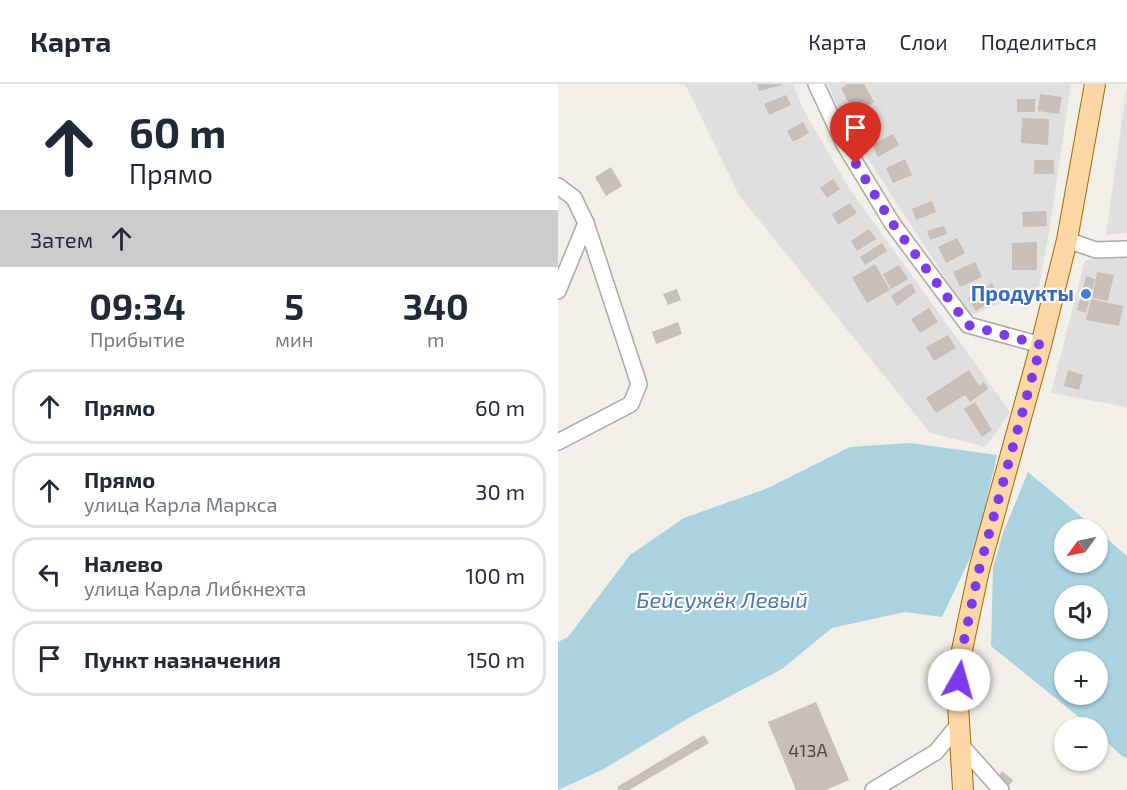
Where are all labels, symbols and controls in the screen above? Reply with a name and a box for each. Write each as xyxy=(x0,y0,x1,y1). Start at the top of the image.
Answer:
text: Карта xyxy=(30,24,111,58)
text: Карта xyxy=(808,29,867,54)
text: Слои xyxy=(900,29,948,54)
text: Поделиться xyxy=(981,29,1097,54)
pin xyxy=(830,102,881,164)
text: 60 m xyxy=(129,106,226,156)
icon: ahead xyxy=(30,108,108,186)
icon: arrive xyxy=(839,111,872,144)
text: Прямо xyxy=(129,157,213,189)
icon: ahead xyxy=(105,222,138,255)
text: Затем xyxy=(30,226,93,252)
place label: Продукты xyxy=(971,280,1074,305)
text: 09:34 xyxy=(89,284,186,327)
text: 5 xyxy=(284,284,304,327)
text: 340 xyxy=(403,284,469,327)
marker: Продукты xyxy=(1079,287,1093,301)
text: Прибытие xyxy=(90,327,185,351)
text: мин xyxy=(275,327,313,351)
text: m xyxy=(427,327,444,351)
icon: ahead xyxy=(33,390,66,423)
text: Прямо xyxy=(84,394,155,420)
text: 60 m xyxy=(475,394,525,420)
text: Прямо xyxy=(84,466,155,492)
icon: ahead xyxy=(33,474,66,507)
text: 30 m xyxy=(475,478,525,504)
text: улица Карла Маркса xyxy=(84,492,278,516)
north arrow xyxy=(1054,519,1108,573)
map controls xyxy=(1054,519,1108,771)
text: Налево xyxy=(84,550,163,576)
icon: left xyxy=(33,558,66,591)
text: 100 m xyxy=(466,562,525,588)
text: улица Карла Либкнехта xyxy=(84,576,306,600)
button: sound xyxy=(1054,585,1108,639)
water label: Бейсужёк Левый xyxy=(636,586,808,612)
icon: arrive xyxy=(33,642,66,675)
text: Пункт назначения xyxy=(84,646,281,672)
text: 150 m xyxy=(467,646,525,672)
position arrow xyxy=(927,648,991,712)
button: + xyxy=(1054,651,1108,705)
button: − xyxy=(1054,717,1108,771)
house number: 413А xyxy=(788,739,829,761)

